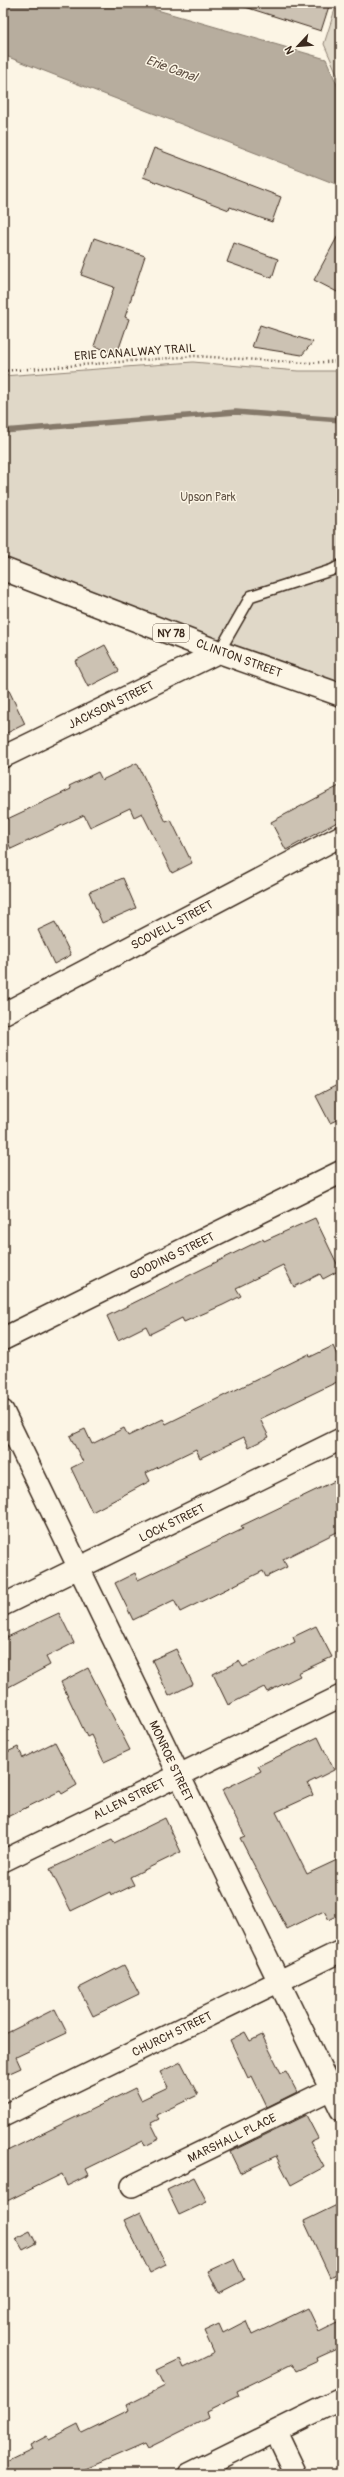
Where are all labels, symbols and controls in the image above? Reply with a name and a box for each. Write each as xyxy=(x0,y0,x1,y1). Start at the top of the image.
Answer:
north arrow xyxy=(278,26,318,66)
text: N xyxy=(282,43,297,56)
water label: Erie Canal xyxy=(144,52,201,86)
street label: ERIE CANALWAY TRAIL xyxy=(74,341,196,364)
park label: Upson Park xyxy=(180,490,236,505)
road number: NY 78 xyxy=(153,624,189,642)
street label: CLINTON STREET xyxy=(194,636,284,681)
street label: JACKSON STREET xyxy=(66,678,157,733)
street label: SCOVELL STREET xyxy=(129,897,216,953)
street label: GOODING STREET xyxy=(127,1229,217,1283)
street label: LOCK STREET xyxy=(137,1501,208,1546)
street label: MONROE STREET xyxy=(145,1718,196,1804)
street label: ALLEN STREET xyxy=(91,1775,168,1823)
street label: CHURCH STREET xyxy=(130,2008,215,2060)
street label: MARSHALL PLACE xyxy=(185,2111,279,2166)

